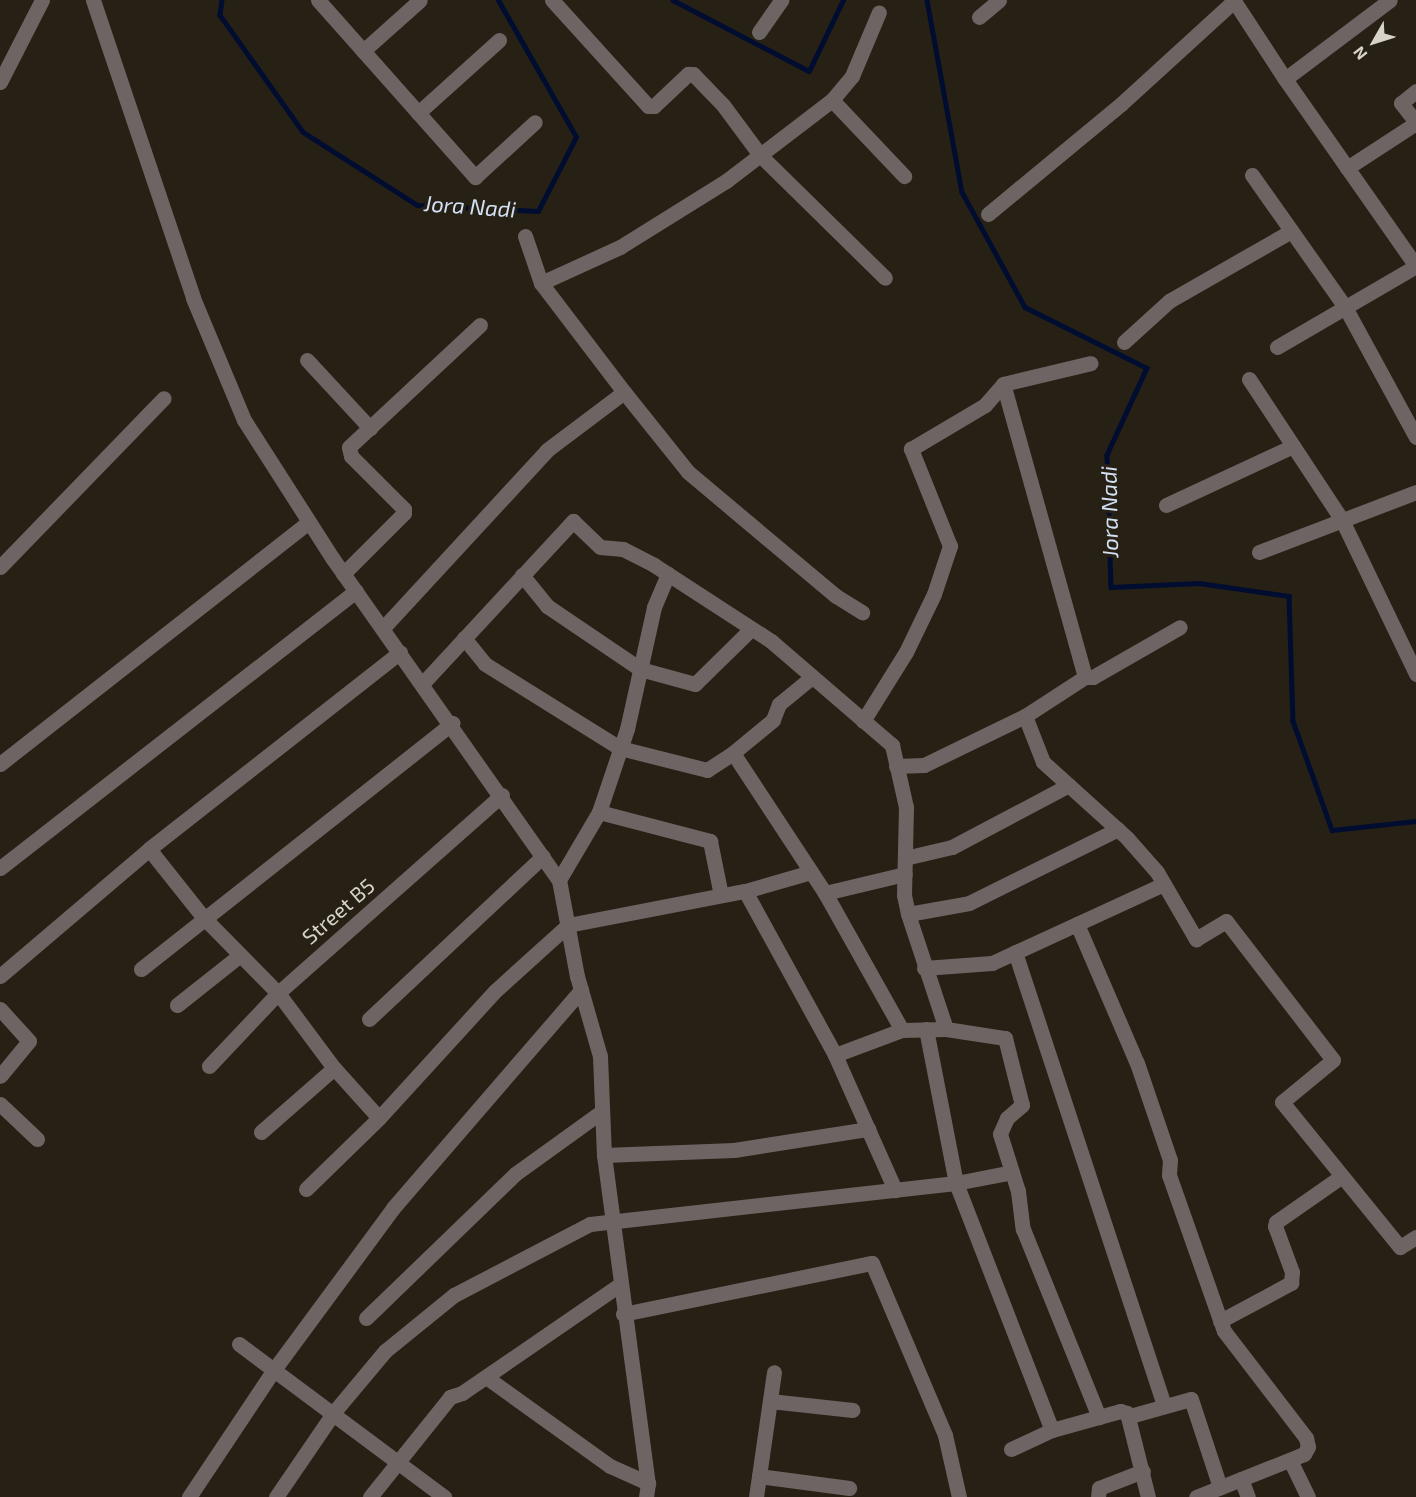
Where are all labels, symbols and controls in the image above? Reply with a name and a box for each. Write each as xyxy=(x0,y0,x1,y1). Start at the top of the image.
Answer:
north arrow xyxy=(1344,12,1404,72)
text: N xyxy=(1349,43,1371,64)
water label: Jora Nadi xyxy=(423,190,517,222)
water label: Jora Nadi xyxy=(1095,466,1123,558)
street label: Street B5 xyxy=(297,873,379,949)

